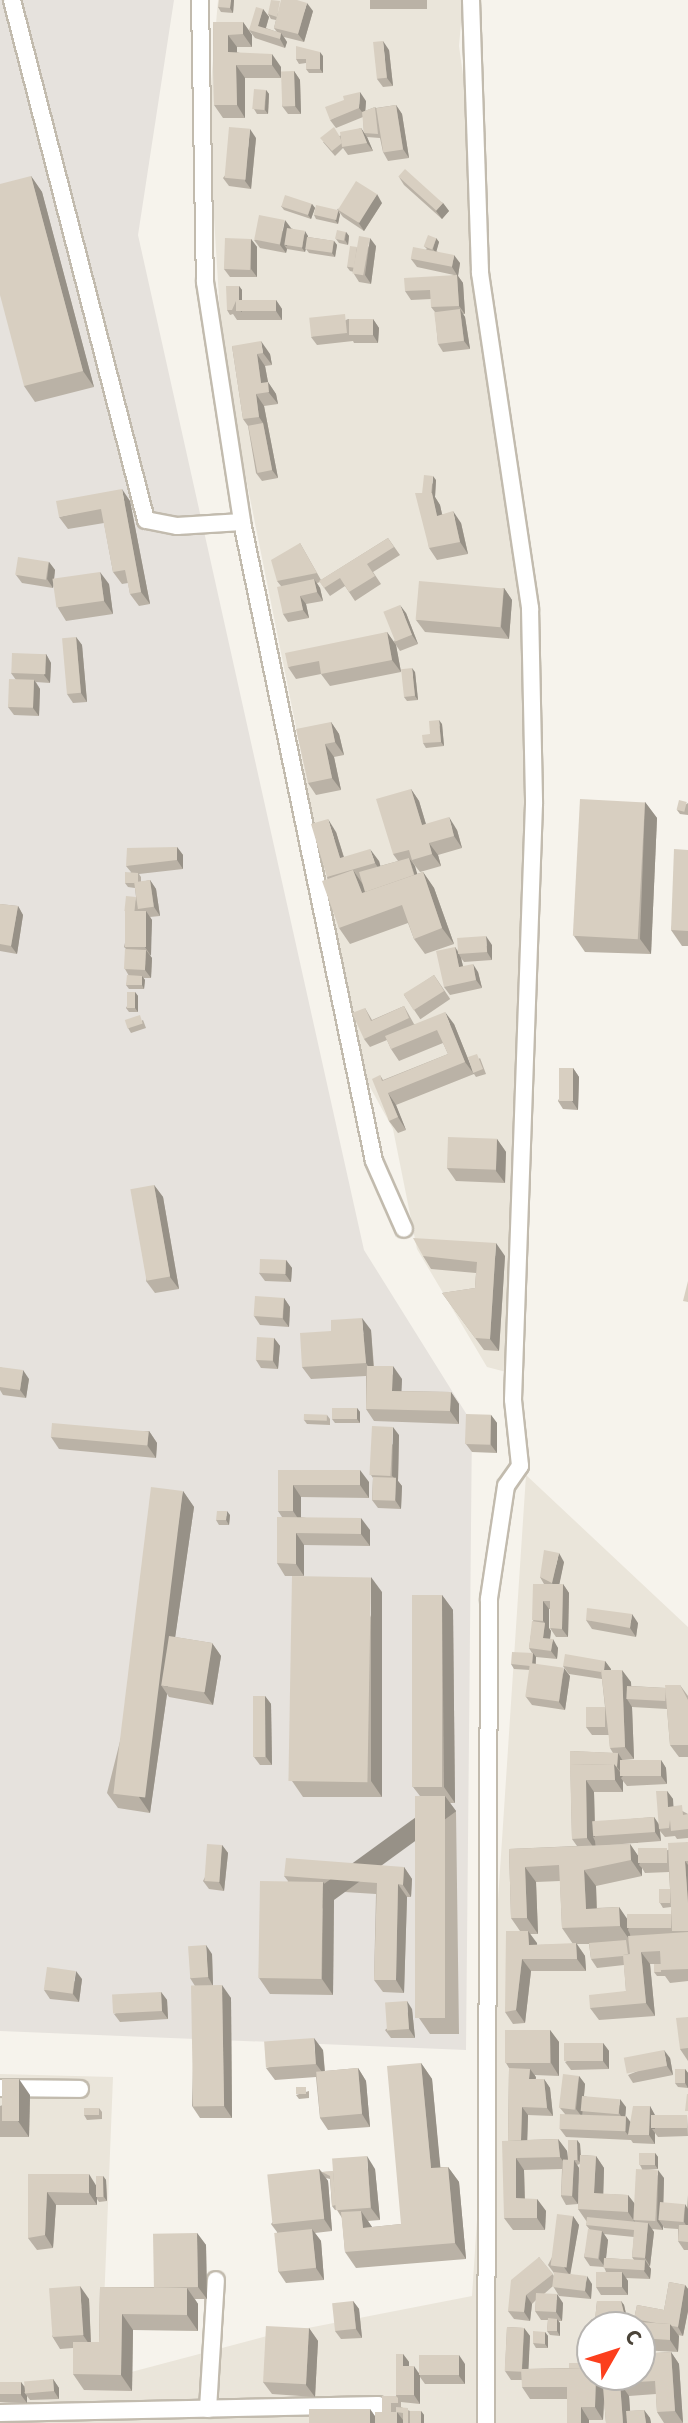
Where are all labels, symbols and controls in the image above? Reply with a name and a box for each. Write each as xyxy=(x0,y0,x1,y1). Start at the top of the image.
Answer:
north arrow xyxy=(576,2311,656,2391)
text: С xyxy=(617,2322,650,2352)

